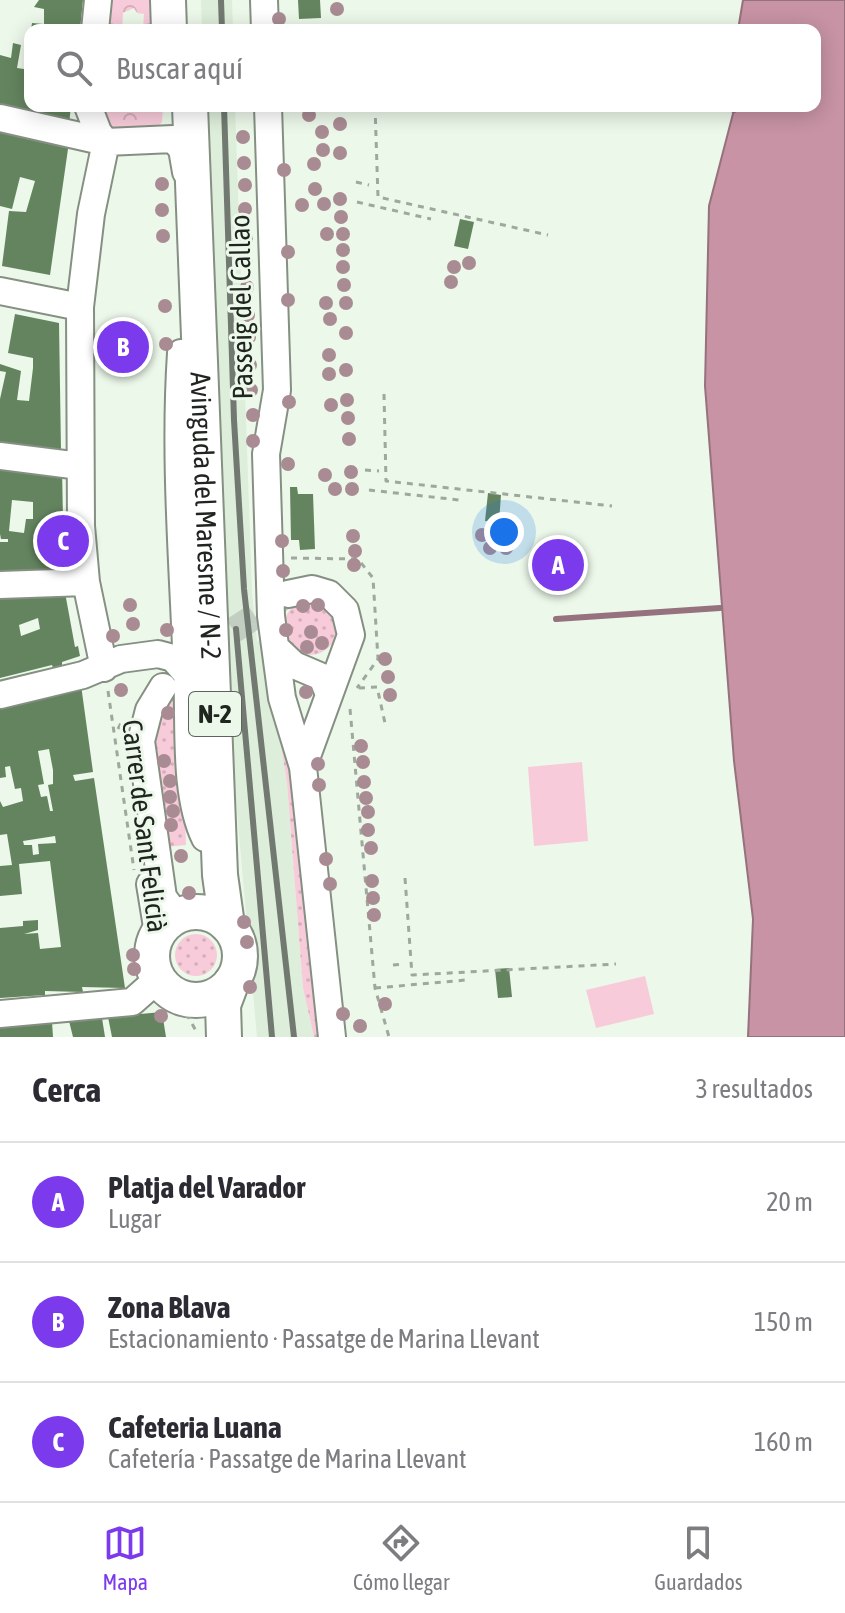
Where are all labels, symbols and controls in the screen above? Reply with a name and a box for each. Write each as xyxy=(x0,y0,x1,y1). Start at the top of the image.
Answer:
search box xyxy=(24,24,821,112)
icon: search xyxy=(52,46,96,90)
text: Buscar aquí xyxy=(116,51,243,85)
street label: Passeig del Callao xyxy=(223,214,259,400)
pin: B xyxy=(97,317,149,377)
street label: Avinguda del Maresme / N-2 xyxy=(184,371,228,660)
pin: C xyxy=(37,511,89,571)
your location xyxy=(484,512,524,552)
pin: A xyxy=(532,535,584,595)
road number: N-2 xyxy=(189,692,241,736)
street label: Carrer de Sant Felicià xyxy=(116,718,174,934)
text: Cerca xyxy=(32,1070,101,1109)
text: 3 resultados xyxy=(696,1074,813,1104)
text: Platja del Varador xyxy=(108,1170,305,1204)
text: A xyxy=(52,1187,64,1217)
text: 20 m xyxy=(766,1187,813,1217)
text: Lugar xyxy=(108,1204,161,1234)
text: Zona Blava xyxy=(108,1290,230,1324)
text: B xyxy=(52,1307,64,1337)
text: 150 m xyxy=(754,1307,813,1337)
text: Estacionamiento · Passatge de Marina Llevant xyxy=(108,1324,540,1354)
text: Cafeteria Luana xyxy=(108,1410,282,1444)
text: C xyxy=(52,1427,64,1457)
text: 160 m xyxy=(754,1427,813,1457)
text: Cafetería · Passatge de Marina Llevant xyxy=(108,1444,467,1474)
tab: Mapa xyxy=(102,1521,148,1595)
tab: Cómo llegar xyxy=(353,1521,450,1595)
tab: Guardados xyxy=(654,1521,743,1595)

